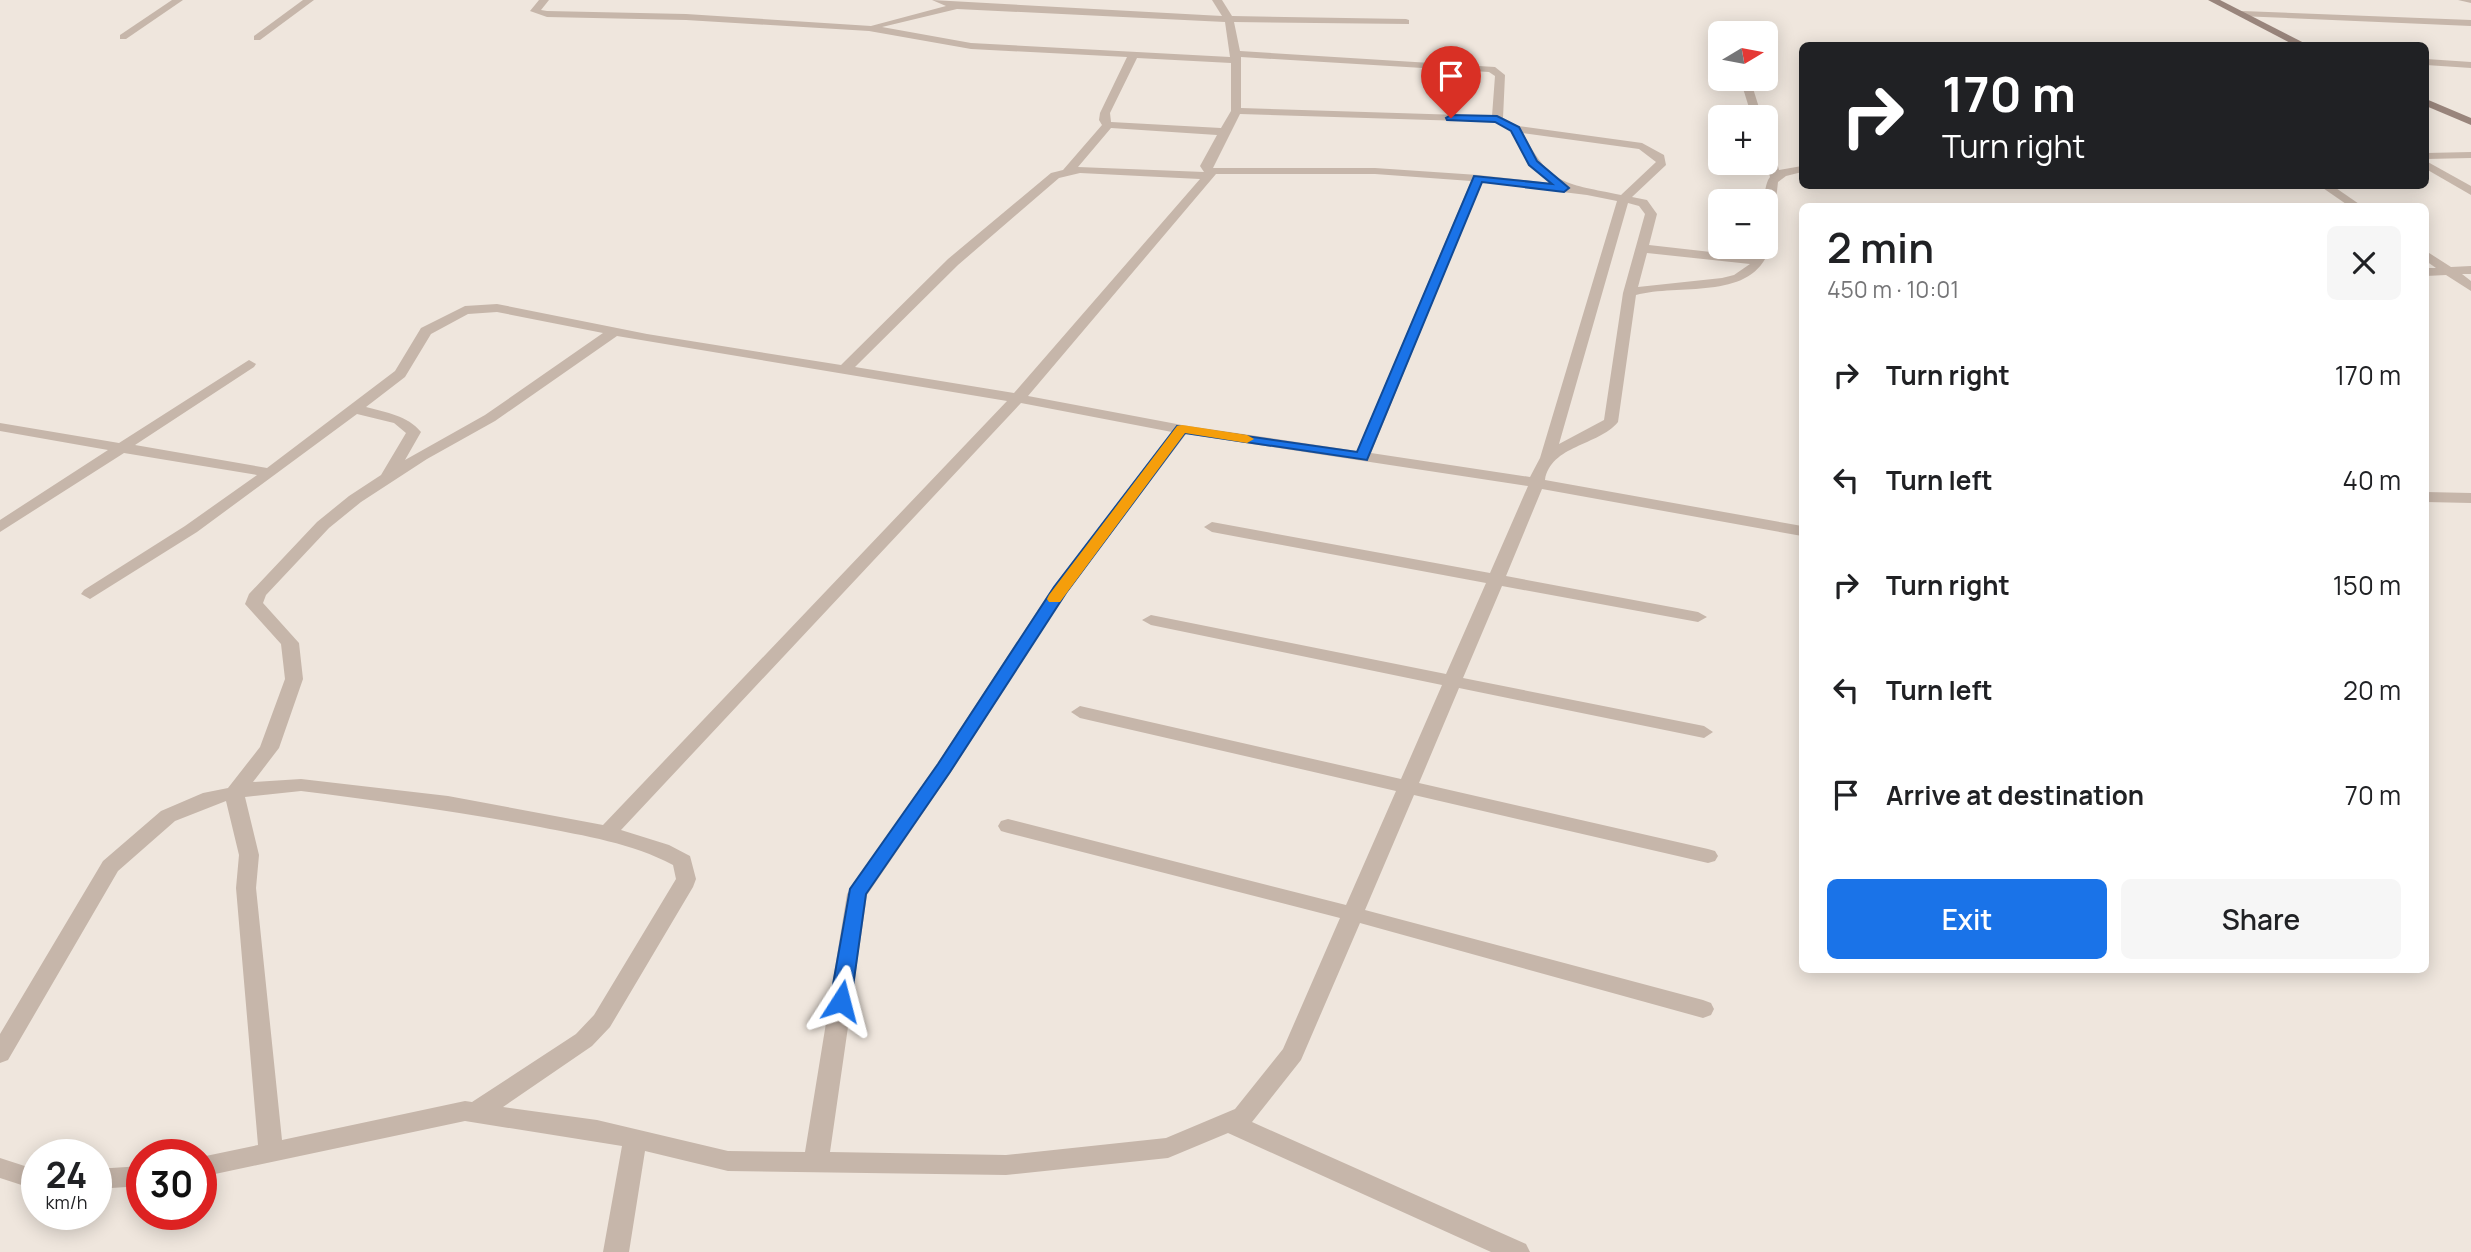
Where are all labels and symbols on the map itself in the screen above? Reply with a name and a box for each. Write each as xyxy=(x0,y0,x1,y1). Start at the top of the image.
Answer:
north arrow xyxy=(1708,21,1778,91)
pin xyxy=(1421,46,1481,118)
position arrow xyxy=(804,964,878,1038)
speed limit sign: 30 xyxy=(126,1139,217,1230)

